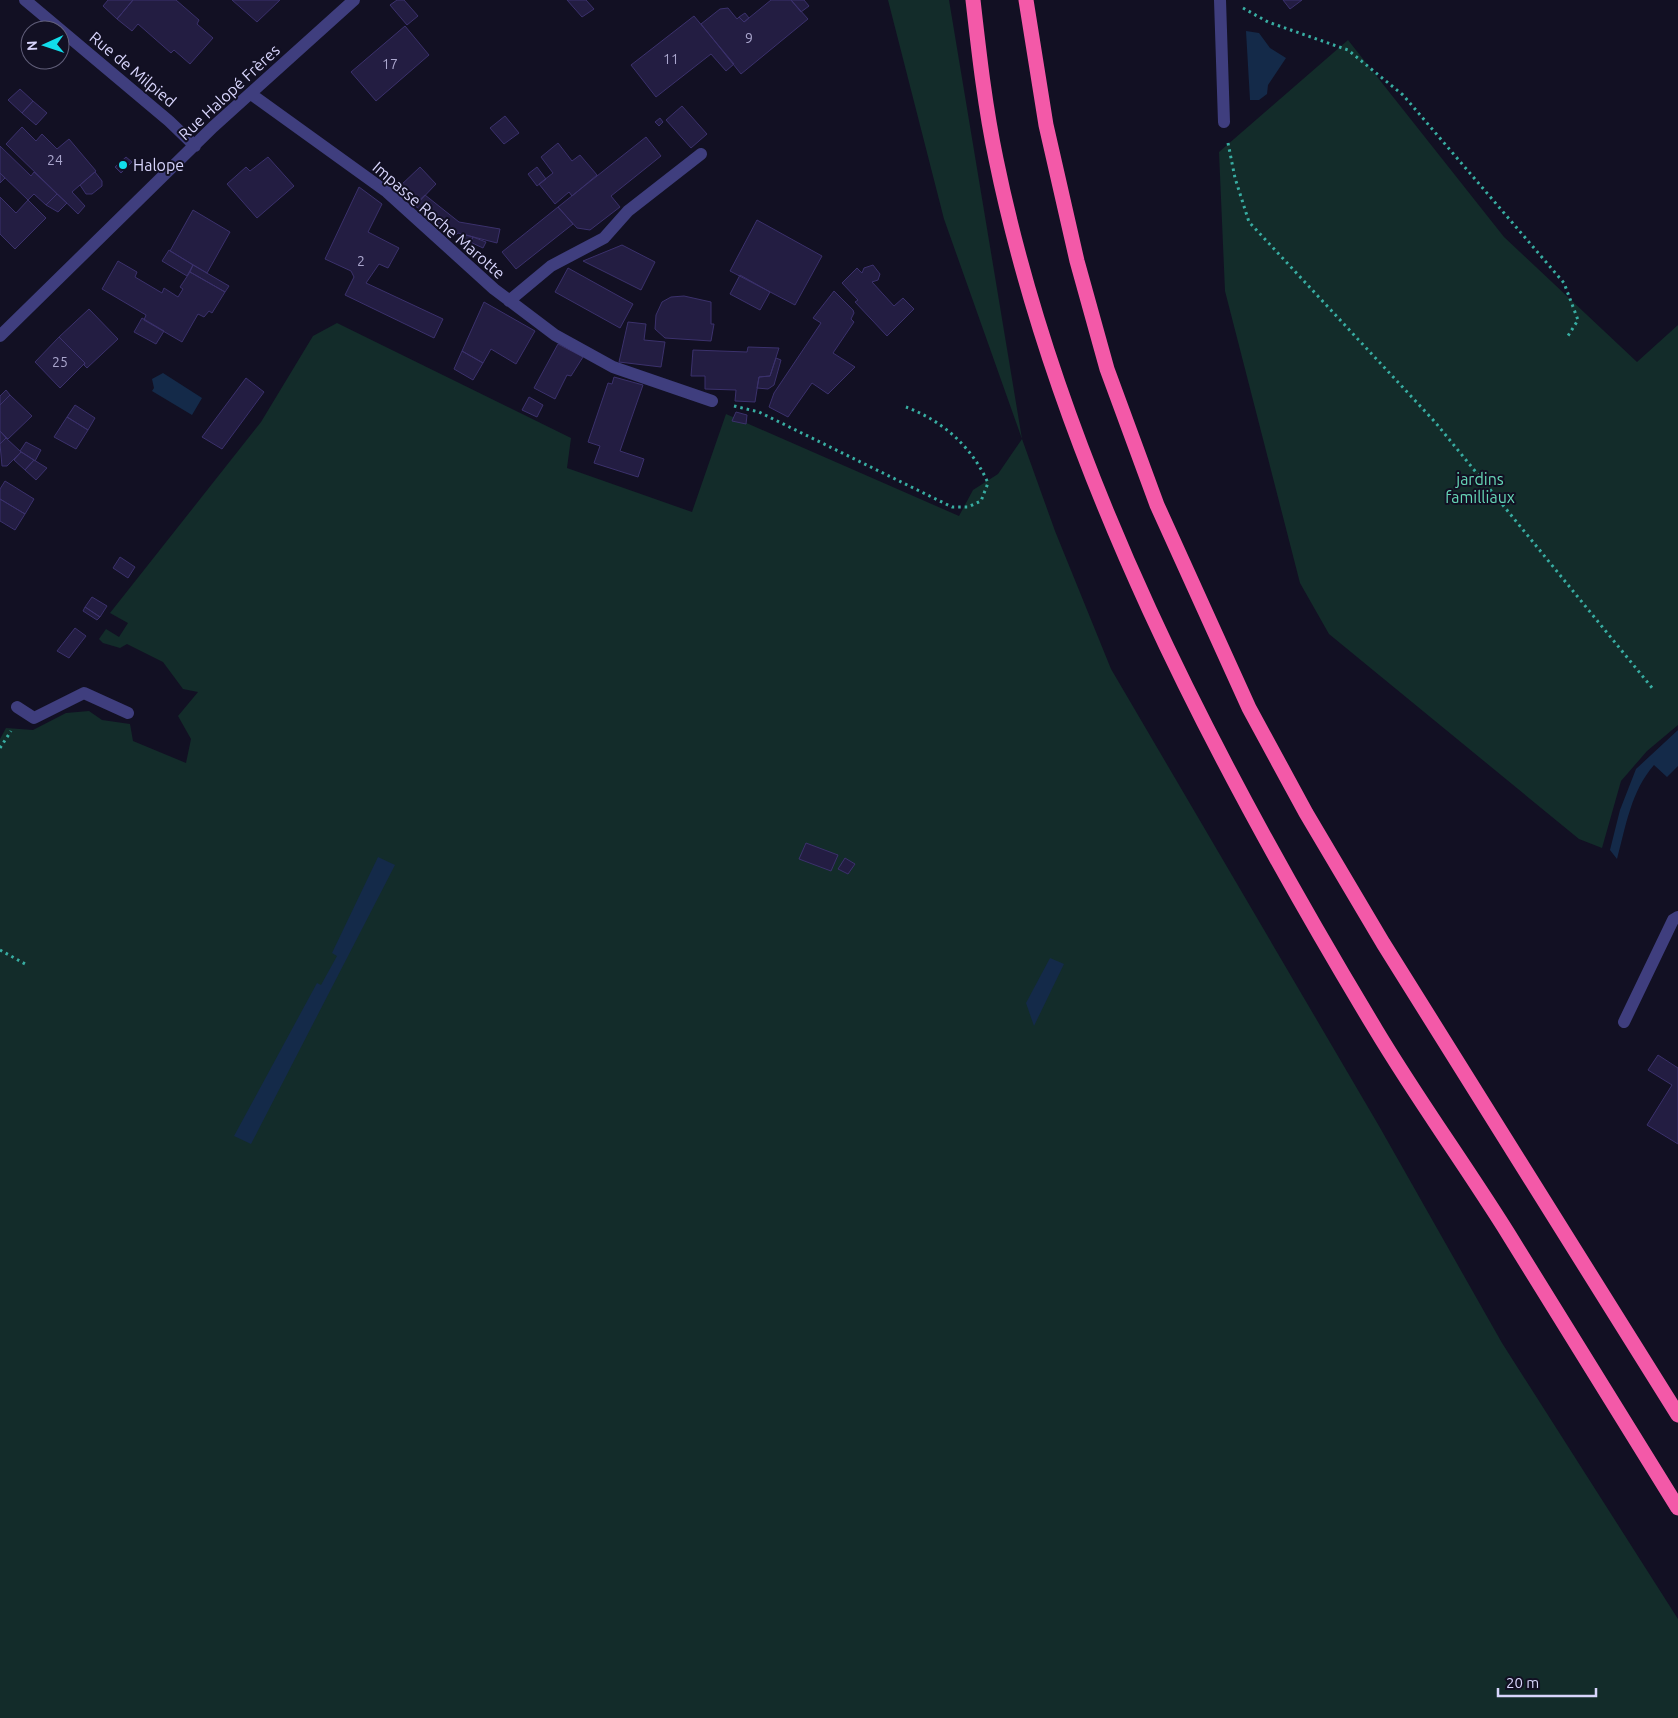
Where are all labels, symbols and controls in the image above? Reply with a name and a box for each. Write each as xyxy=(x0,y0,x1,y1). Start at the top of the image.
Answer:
north arrow xyxy=(20,20,70,70)
street label: Rue de Milpied xyxy=(86,28,180,110)
house number: 9 xyxy=(745,30,753,46)
text: N xyxy=(24,40,40,51)
street label: Rue Halopé Frères xyxy=(175,41,283,143)
house number: 11 xyxy=(663,51,679,67)
house number: 17 xyxy=(382,56,398,72)
house number: 24 xyxy=(47,152,63,168)
place label: Halope xyxy=(133,156,184,174)
street label: Impasse Roche Marotte xyxy=(369,158,509,282)
marker: Halope xyxy=(117,159,129,171)
house number: 2 xyxy=(357,253,365,269)
house number: 25 xyxy=(52,354,68,370)
park label: jardins familliaux xyxy=(1445,470,1515,506)
scale bar xyxy=(1498,1666,1596,1698)
text: 20 m xyxy=(1506,1674,1539,1691)

